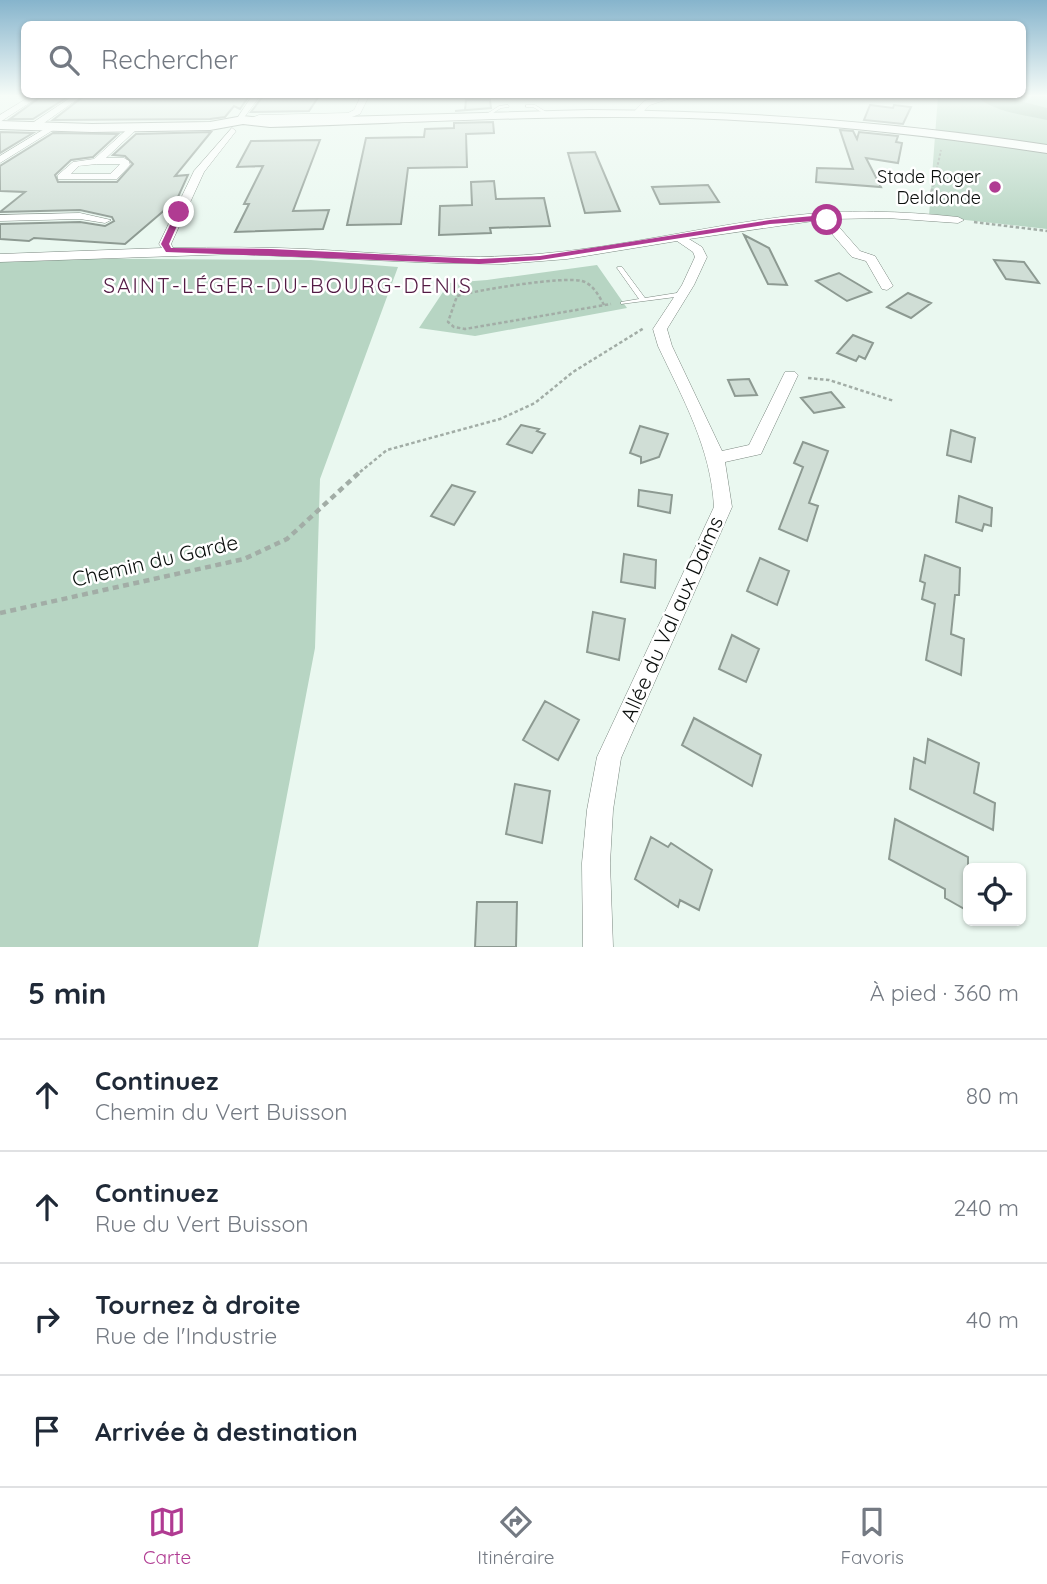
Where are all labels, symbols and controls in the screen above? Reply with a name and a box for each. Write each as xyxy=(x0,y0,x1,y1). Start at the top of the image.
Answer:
search box xyxy=(21,21,1026,98)
icon: search xyxy=(45,41,83,79)
text: Rechercher xyxy=(101,43,238,76)
place label: Stade Roger Delalonde xyxy=(877,165,981,209)
marker: Stade Roger Delalonde xyxy=(987,179,1003,195)
route end xyxy=(163,196,194,227)
route start xyxy=(811,204,842,235)
district label: SAINT-LÉGER-DU-BOURG-DENIS xyxy=(103,272,473,298)
street label: Allée du Val aux Daims xyxy=(614,512,728,725)
street label: Chemin du Garde xyxy=(69,528,240,592)
map controls xyxy=(963,863,1026,926)
button: locate xyxy=(963,863,1026,926)
text: 5 min xyxy=(28,974,106,1012)
text: À pied · 360 m xyxy=(870,978,1019,1007)
text: Continuez xyxy=(95,1064,218,1097)
icon: ahead xyxy=(28,1076,66,1114)
text: 80 m xyxy=(966,1081,1019,1110)
text: Chemin du Vert Buisson xyxy=(95,1097,348,1126)
text: Continuez xyxy=(95,1176,218,1209)
icon: ahead xyxy=(28,1188,66,1226)
text: 240 m xyxy=(954,1193,1019,1222)
text: Rue du Vert Buisson xyxy=(95,1209,309,1238)
text: Tournez à droite xyxy=(95,1288,300,1321)
icon: right xyxy=(28,1300,66,1338)
text: 40 m xyxy=(966,1305,1019,1334)
text: Rue de l'Industrie xyxy=(95,1321,277,1350)
icon: arrive xyxy=(28,1412,66,1450)
text: Arrivée à destination xyxy=(95,1415,358,1448)
tab: Carte xyxy=(143,1503,191,1569)
tab: Itinéraire xyxy=(477,1503,555,1569)
tab: Favoris xyxy=(841,1503,904,1569)

